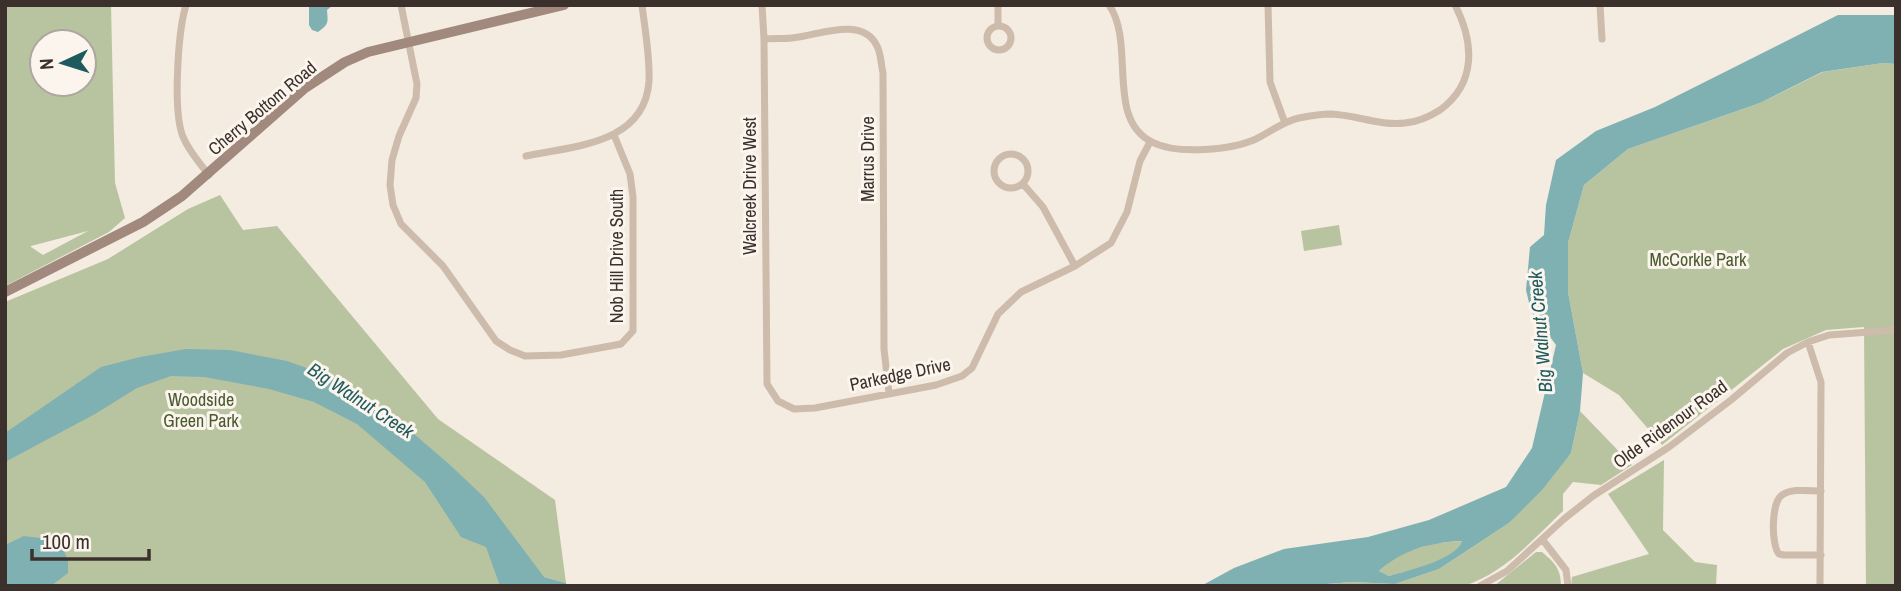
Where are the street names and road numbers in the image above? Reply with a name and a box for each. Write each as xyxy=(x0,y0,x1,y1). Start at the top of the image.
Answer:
street label: Cherry Bottom Road xyxy=(202,55,322,161)
street label: Marrus Drive xyxy=(855,116,880,202)
street label: Walcreek Drive West xyxy=(737,117,762,255)
street label: Nob Hill Drive South xyxy=(604,189,629,323)
street label: Parkedge Drive xyxy=(847,351,953,397)
street label: Olde Ridenour Road xyxy=(1608,374,1732,474)

